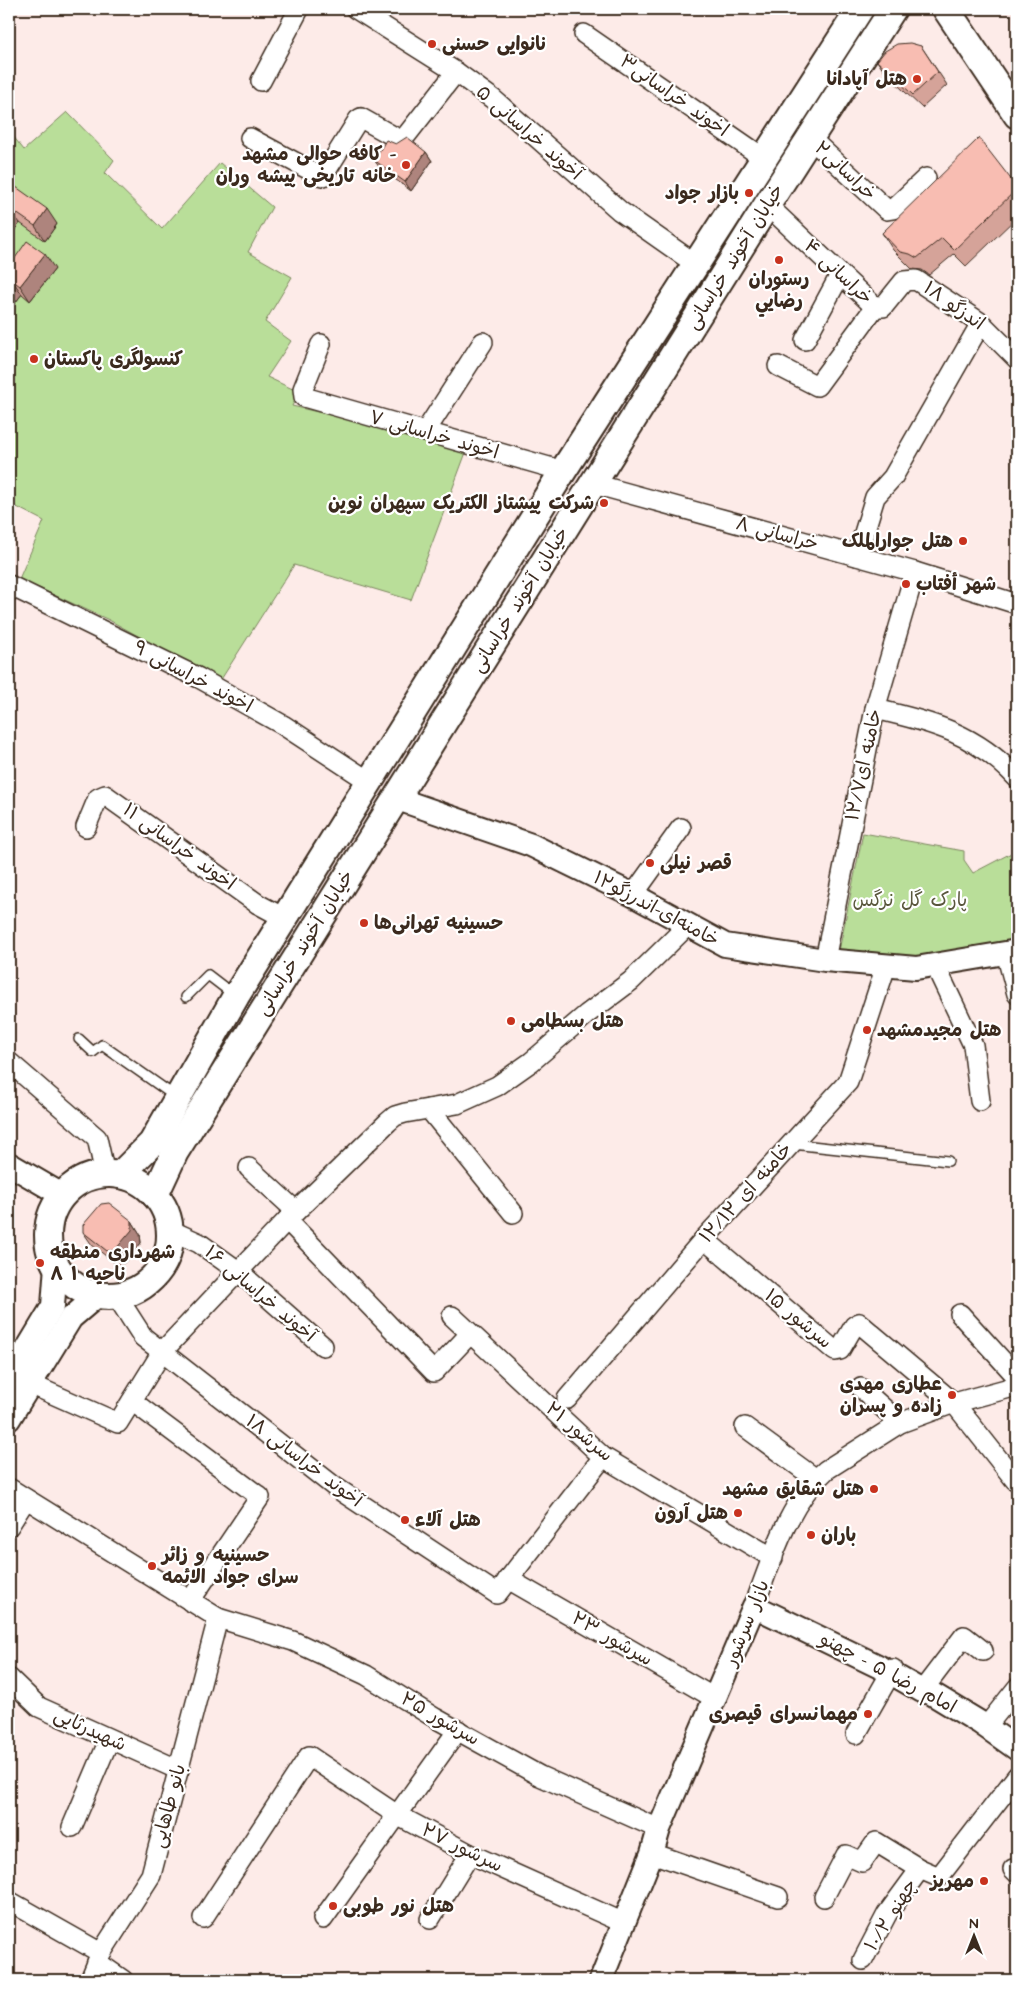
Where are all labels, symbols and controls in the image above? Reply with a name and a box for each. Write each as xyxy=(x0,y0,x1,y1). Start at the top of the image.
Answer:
place label: نانوایی حسنی xyxy=(442,31,547,58)
marker: نانوایی حسنی xyxy=(426,38,438,50)
street label: اخوند خراسانی۳ xyxy=(614,48,734,144)
place label: هتل آپادانا xyxy=(827,66,907,93)
marker: هتل آپادانا xyxy=(911,73,923,85)
street label: آخوند خراسانی ۵ xyxy=(470,79,589,188)
street label: خراسانی۲ xyxy=(808,135,882,207)
place label: کافه حوالی مشهد - خانه تاریخی پیشه وران xyxy=(216,141,396,190)
marker: کافه حوالی مشهد - خانه تاریخی پیشه وران xyxy=(400,159,412,171)
street label: خیابان آخوند خراسانی xyxy=(679,179,791,335)
place label: بازار جواد xyxy=(665,180,739,207)
marker: بازار جواد xyxy=(743,187,755,199)
street label: خراسانی ۴ xyxy=(798,233,878,311)
marker: رستوران رضايي xyxy=(773,254,785,266)
place label: رستوران رضايي xyxy=(749,266,809,317)
street label: اندزگو ۱۸ xyxy=(918,275,990,337)
place label: کنسولگری پاکستان xyxy=(44,346,184,373)
marker: کنسولگری پاکستان xyxy=(28,353,40,365)
street label: اخوند خراسانی ۷ xyxy=(366,404,502,466)
place label: شرکت پیشتاز الکتریک سپهران نوین xyxy=(328,490,594,517)
marker: شرکت پیشتاز الکتریک سپهران نوین xyxy=(598,497,610,509)
street label: خراسانی ۸ xyxy=(733,510,821,558)
street label: خیابان آخوند خراسانی xyxy=(464,522,576,678)
place label: هتل جوارالملک xyxy=(842,528,953,555)
marker: هتل جوارالملک xyxy=(957,535,969,547)
place label: شهر أفتاب xyxy=(916,571,996,598)
marker: شهر أفتاب xyxy=(900,578,912,590)
street label: اخوند خراسانی ۹ xyxy=(128,634,258,720)
street label: خامنه ای۱۲/۷ xyxy=(839,707,889,823)
street label: اخوند خراسانی ۱۱ xyxy=(117,797,241,897)
place label: قصر نیلی xyxy=(660,850,732,877)
marker: قصر نیلی xyxy=(644,857,656,869)
street label: خامنه‌ای-اندرزگو۱۲ xyxy=(588,864,724,954)
street label: خیابان آخوند خراسانی xyxy=(249,865,361,1021)
park label: پارک گل نرگس xyxy=(853,887,967,914)
place label: حسینیه تهرانی‌ها xyxy=(374,910,503,937)
marker: حسینیه تهرانی‌ها xyxy=(358,917,370,929)
place label: هتل بسطامی xyxy=(521,1008,624,1035)
marker: هتل بسطامی xyxy=(505,1015,517,1027)
place label: هتل مجيدمشهد xyxy=(877,1017,1001,1044)
marker: هتل مجيدمشهد xyxy=(861,1024,873,1036)
street label: خامنه ای ۱۲/۱۲ xyxy=(693,1137,799,1249)
place label: شهرداری منطقه ۸ ناحیه ۱ xyxy=(50,1239,175,1288)
street label: آخوند خراسانی ۱۶ xyxy=(198,1239,323,1350)
marker: شهرداری منطقه ۸ ناحیه ۱ xyxy=(34,1257,46,1269)
street label: سرشور ۱۵ xyxy=(758,1283,838,1355)
place label: عطاری مهدی زاده و پسران xyxy=(840,1371,942,1420)
marker: عطاری مهدی زاده و پسران xyxy=(946,1389,958,1401)
street label: سرشور ۲۱ xyxy=(539,1396,619,1468)
street label: آخوند خراسانی ۱۸ xyxy=(240,1408,369,1515)
place label: هتل شقایق مشهد xyxy=(722,1476,864,1503)
marker: هتل شقایق مشهد xyxy=(868,1483,880,1495)
place label: هتل آرون xyxy=(655,1500,728,1527)
place label: هتل آلاء xyxy=(415,1507,481,1534)
marker: هتل آرون xyxy=(732,1507,744,1519)
marker: هتل آلاء xyxy=(399,1514,411,1526)
place label: باران xyxy=(821,1522,856,1549)
marker: باران xyxy=(805,1529,817,1541)
place label: حسینیه و زائر سرای جواد الائمه xyxy=(160,1542,299,1591)
marker: حسینیه و زائر سرای جواد الائمه xyxy=(146,1560,158,1572)
street label: بازار سرشور xyxy=(717,1576,777,1672)
street label: سرشور ۲۳ xyxy=(566,1605,658,1673)
street label: امام رضا ۵ - چهنو xyxy=(814,1625,961,1721)
street label: سرشور ۲۵ xyxy=(396,1686,484,1752)
street label: شهیدرثایی xyxy=(49,1701,131,1759)
place label: مهمانسرای قیصری xyxy=(709,1701,858,1728)
marker: مهمانسرای قیصری xyxy=(862,1708,874,1720)
street label: بانو طاهایی xyxy=(145,1761,193,1851)
street label: سرشور ۲۷ xyxy=(417,1817,507,1879)
place label: مهریز xyxy=(928,1868,974,1895)
street label: چهنو ۱۰/۲ xyxy=(858,1874,924,1956)
marker: مهریز xyxy=(978,1875,990,1887)
place label: هتل نور طوبی xyxy=(343,1893,454,1920)
marker: هتل نور طوبی xyxy=(327,1900,339,1912)
north arrow xyxy=(948,1912,998,1962)
text: N xyxy=(970,1914,979,1934)

